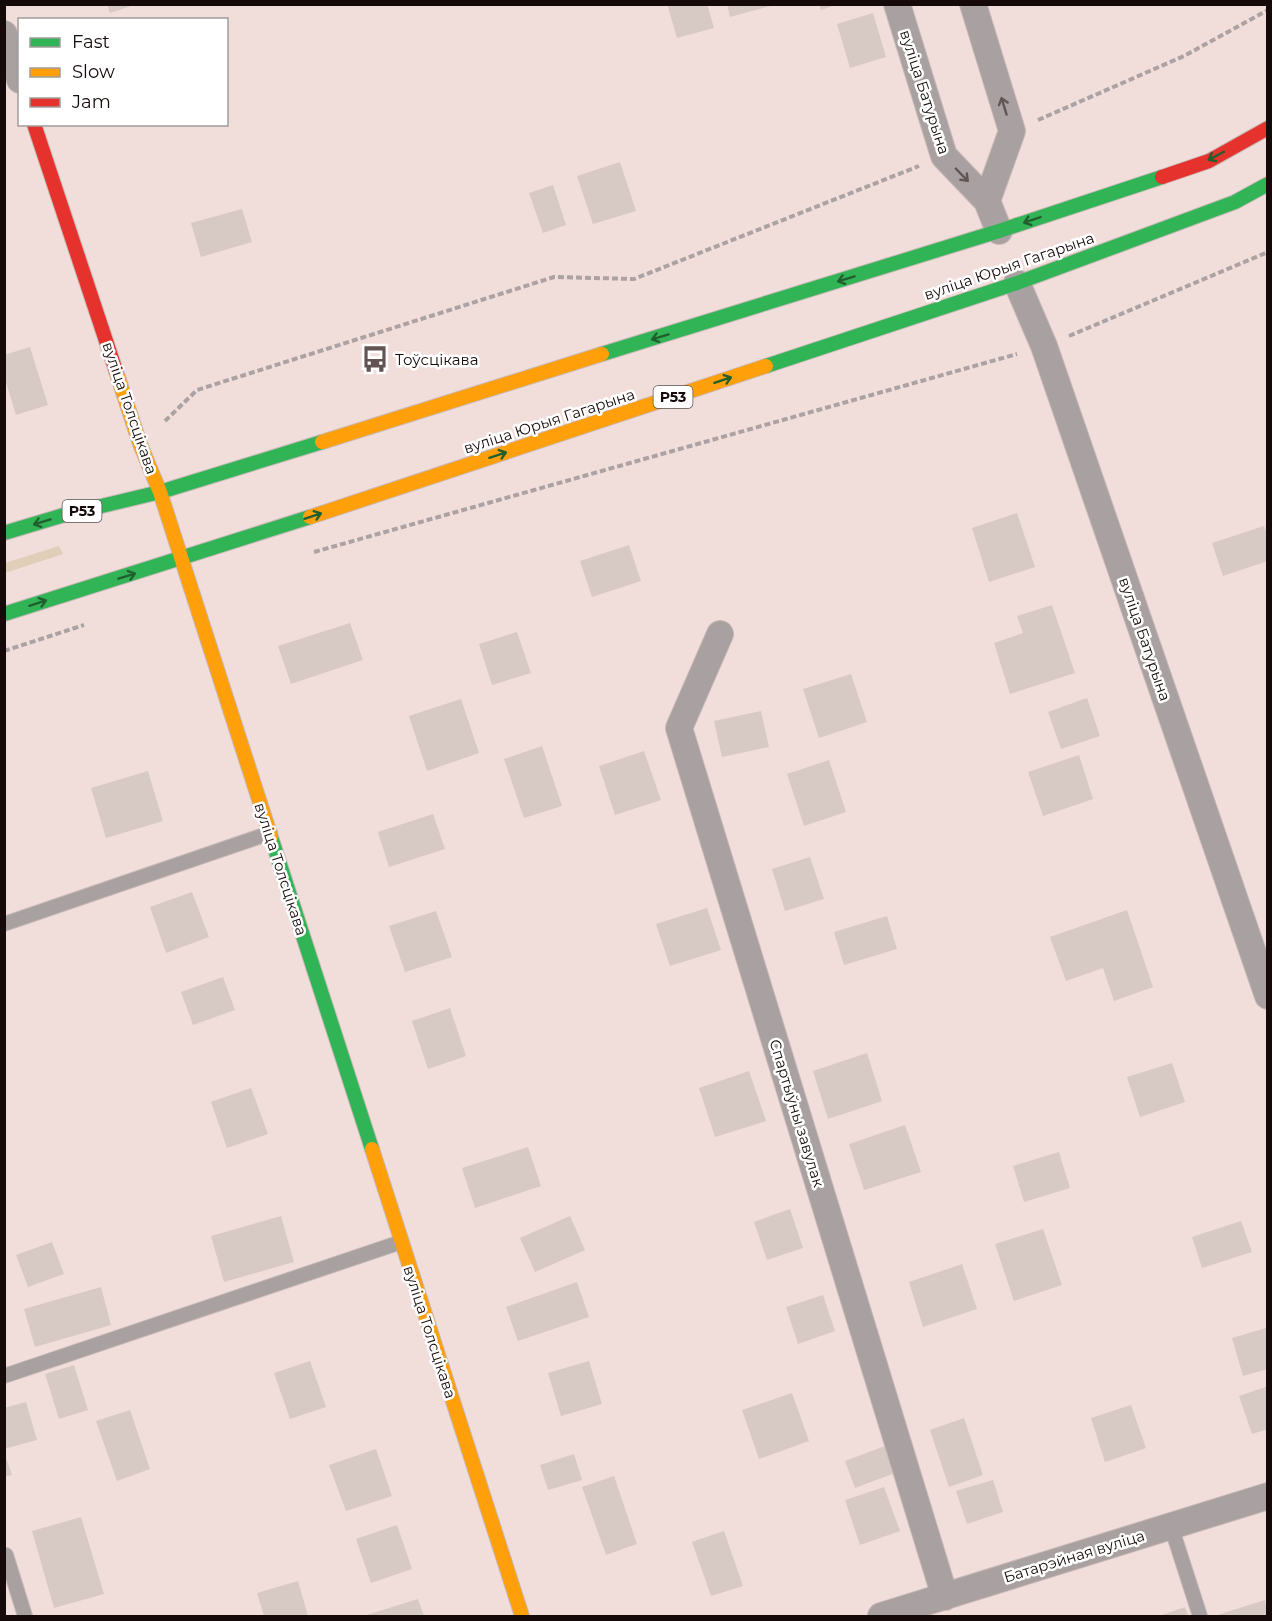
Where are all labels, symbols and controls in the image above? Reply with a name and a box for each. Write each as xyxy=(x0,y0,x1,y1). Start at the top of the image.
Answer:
legend xyxy=(18,18,228,126)
street label: вуліца Батурына xyxy=(896,27,954,157)
text: Fast xyxy=(72,31,110,53)
text: Slow xyxy=(72,61,115,83)
text: Jam xyxy=(71,91,111,113)
one-way arrow xyxy=(998,97,1009,116)
one-way arrow xyxy=(1208,151,1226,162)
one-way arrow xyxy=(954,167,969,182)
one-way arrow xyxy=(1023,215,1042,226)
street label: вуліца Юрыя Гагарына xyxy=(921,228,1097,304)
one-way arrow xyxy=(837,274,856,285)
one-way arrow xyxy=(651,332,670,343)
street label: вуліца Толсцікава xyxy=(98,339,162,477)
bus stop icon: Тоўсцікава xyxy=(360,344,390,374)
place label: Тоўсцікава xyxy=(395,350,478,369)
one-way arrow xyxy=(713,374,732,385)
street label: вуліца Юрыя Гагарына xyxy=(461,384,637,458)
road number: Р53 xyxy=(654,386,692,408)
one-way arrow xyxy=(488,448,507,459)
road number: Р53 xyxy=(62,500,101,522)
one-way arrow xyxy=(303,510,322,521)
one-way arrow xyxy=(33,517,52,528)
one-way arrow xyxy=(117,570,136,581)
street label: вуліца Батурына xyxy=(1115,575,1175,703)
one-way arrow xyxy=(28,597,47,608)
street label: вуліца Толсцікава xyxy=(251,800,311,938)
street label: Спартыўны завулак xyxy=(765,1037,829,1189)
street label: вуліца Толсцікава xyxy=(400,1263,460,1401)
street label: Батарэйная вуліца xyxy=(1001,1526,1147,1586)

